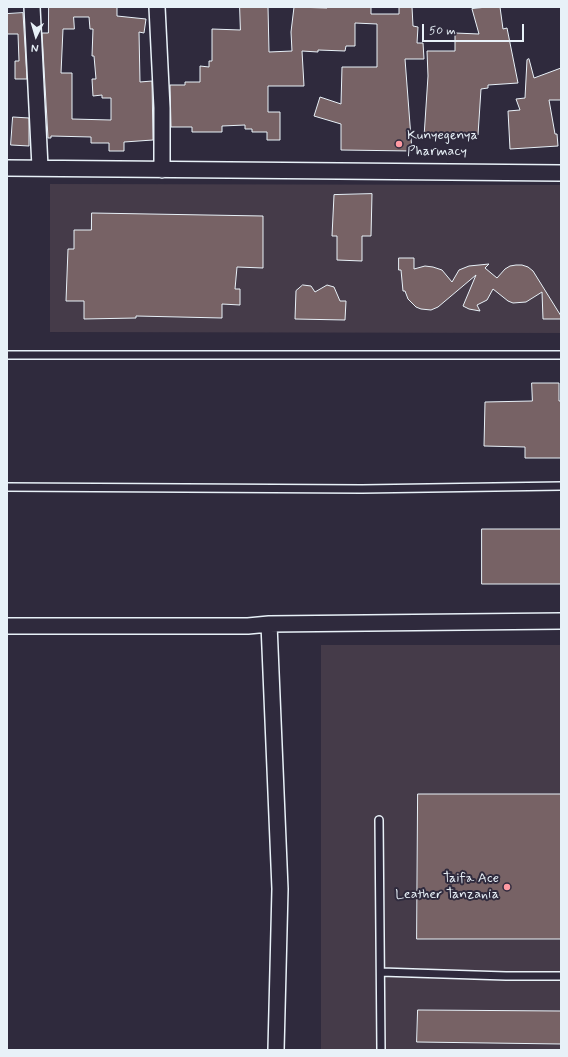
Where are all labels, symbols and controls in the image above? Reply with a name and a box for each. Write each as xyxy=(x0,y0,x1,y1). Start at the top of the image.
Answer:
north arrow xyxy=(16,16,56,56)
scale bar xyxy=(424,16,526,42)
text: 50 m xyxy=(429,23,456,39)
text: N xyxy=(31,41,39,55)
place label: Kunyegenya Pharmacy xyxy=(407,128,478,160)
marker: Kunyegenya Pharmacy xyxy=(394,139,404,149)
place label: Taifa Ace Leather Tanzania xyxy=(395,871,499,904)
marker: Taifa Ace Leather Tanzania xyxy=(502,882,512,892)

